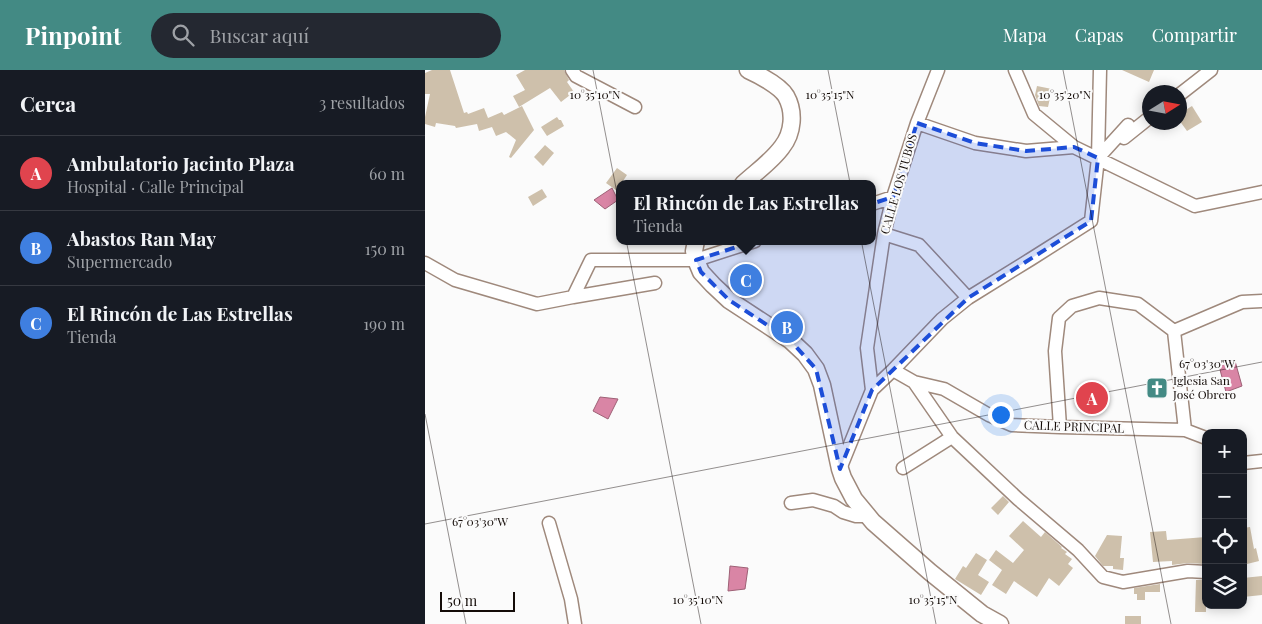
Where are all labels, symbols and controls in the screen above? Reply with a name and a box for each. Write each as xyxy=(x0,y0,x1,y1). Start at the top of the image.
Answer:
search box xyxy=(151,13,501,58)
text: Pinpoint xyxy=(25,19,121,51)
icon: search xyxy=(169,21,197,49)
text: Buscar aquí xyxy=(209,22,309,48)
text: Mapa xyxy=(1003,23,1047,47)
text: Capas xyxy=(1075,23,1124,47)
text: Compartir xyxy=(1152,23,1237,47)
north arrow xyxy=(1142,85,1187,130)
text: 10°35'10"N xyxy=(569,86,621,102)
text: 10°35'15"N xyxy=(806,86,855,102)
text: 10°35'20"N xyxy=(1039,86,1092,102)
text: Cerca xyxy=(20,89,76,117)
text: 3 resultados xyxy=(319,92,405,113)
street label: CALLE LOS TUBOS xyxy=(876,132,920,236)
text: Ambulatorio Jacinto Plaza xyxy=(67,150,294,176)
text: A xyxy=(31,163,41,184)
text: 60 m xyxy=(369,163,405,184)
text: Hospital · Calle Principal xyxy=(67,176,244,197)
popup xyxy=(616,180,876,245)
text: El Rincón de Las Estrellas xyxy=(633,189,859,215)
text: Tienda xyxy=(633,215,683,236)
text: Abastos Ran May xyxy=(67,225,216,251)
text: B xyxy=(31,238,41,259)
text: 150 m xyxy=(365,238,405,259)
text: Supermercado xyxy=(67,251,172,272)
pin: C xyxy=(730,261,762,299)
text: El Rincón de Las Estrellas xyxy=(67,300,293,326)
pin: B xyxy=(771,308,803,346)
text: C xyxy=(30,313,42,334)
text: 190 m xyxy=(363,313,405,334)
text: Tienda xyxy=(67,326,117,347)
text: 67°03'30"W xyxy=(1179,355,1235,371)
place label: Iglesia San José Obrero xyxy=(1172,372,1237,402)
church icon: Iglesia San José Obrero xyxy=(1145,376,1169,400)
pin: A xyxy=(1076,379,1108,417)
your location xyxy=(988,402,1014,428)
street label: CALLE PRINCIPAL xyxy=(1024,416,1125,436)
map controls xyxy=(1202,429,1247,609)
button: + xyxy=(1202,429,1247,474)
button: − xyxy=(1202,474,1247,519)
text: 67°03'30"W xyxy=(452,513,508,529)
button: locate xyxy=(1202,519,1247,564)
button: layers xyxy=(1202,564,1247,609)
scale bar xyxy=(440,589,515,612)
text: 50 m xyxy=(447,591,477,610)
text: 10°35'10"N xyxy=(672,591,724,607)
text: 10°35'15"N xyxy=(909,591,958,607)

